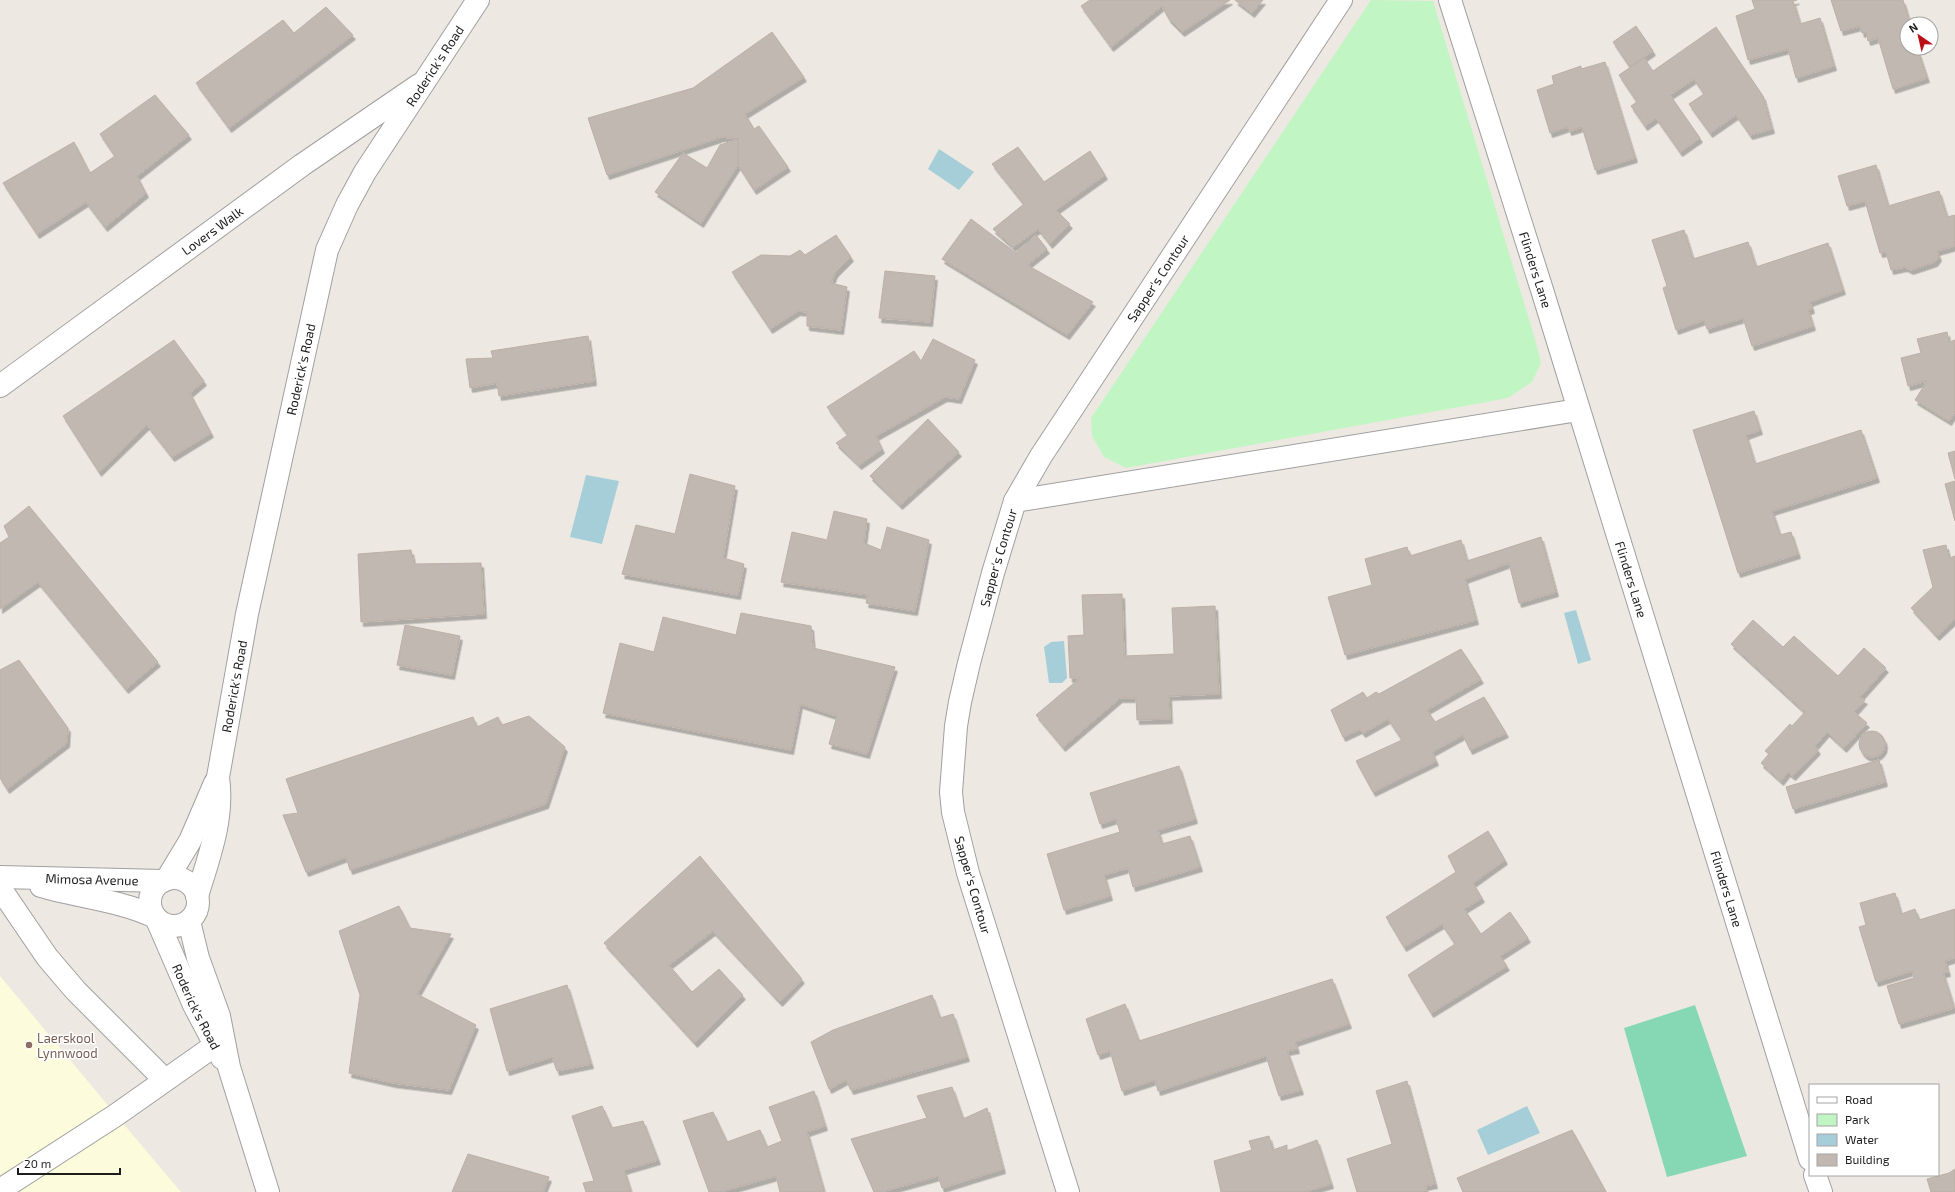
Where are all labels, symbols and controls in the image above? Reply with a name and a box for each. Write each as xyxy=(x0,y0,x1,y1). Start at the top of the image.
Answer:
north arrow xyxy=(1899,16,1939,56)
text: N xyxy=(1906,20,1920,35)
street label: Roderick's Road xyxy=(402,22,467,109)
street label: Lovers Walk xyxy=(178,203,246,258)
street label: Flinders Lane xyxy=(1516,230,1555,310)
street label: Sapper's Contour xyxy=(1123,231,1193,325)
street label: Roderick's Road xyxy=(283,322,319,417)
street label: Sapper's Contour xyxy=(976,507,1020,608)
street label: Flinders Lane xyxy=(1612,539,1651,620)
street label: Roderick's Road xyxy=(218,639,250,734)
street label: Sapper's Contour xyxy=(951,834,995,936)
street label: Flinders Lane xyxy=(1707,849,1746,929)
street label: Mimosa Avenue xyxy=(45,870,139,888)
street label: Roderick's Road xyxy=(169,961,224,1052)
place label: Laerskool Lynnwood xyxy=(37,1030,98,1061)
marker: Laerskool Lynnwood xyxy=(24,1040,34,1050)
legend xyxy=(1809,1084,1939,1176)
text: Road xyxy=(1845,1092,1873,1106)
text: Park xyxy=(1845,1112,1870,1126)
text: Water xyxy=(1845,1132,1879,1146)
scale bar xyxy=(18,1150,120,1176)
text: Building xyxy=(1845,1152,1890,1166)
text: 20 m xyxy=(24,1156,51,1170)

